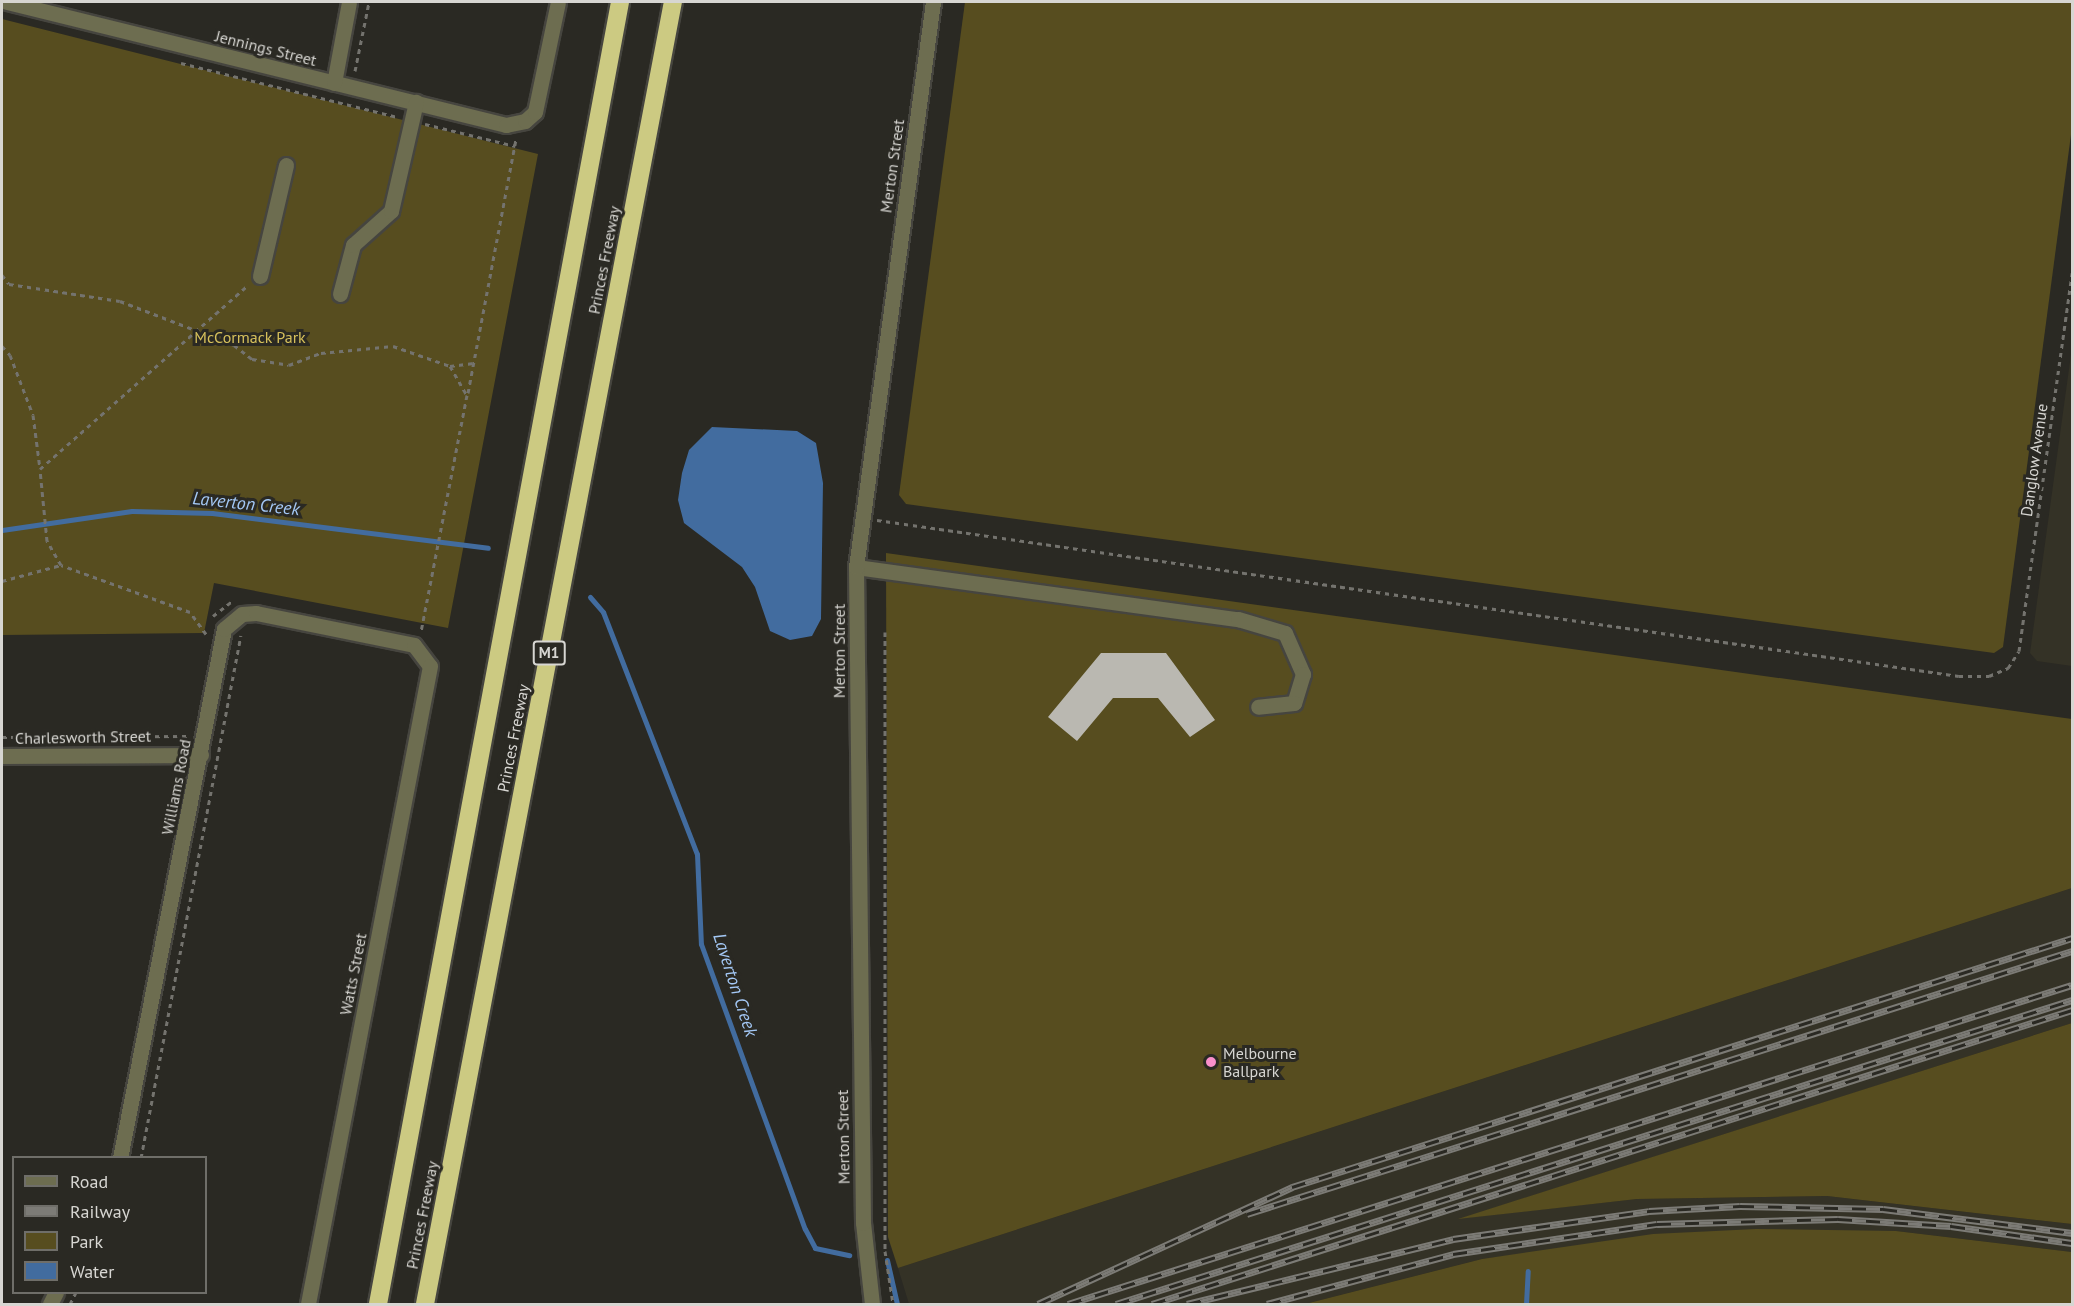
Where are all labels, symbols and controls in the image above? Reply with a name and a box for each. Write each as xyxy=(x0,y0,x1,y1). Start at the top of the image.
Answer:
street label: Jennings Street xyxy=(213,26,319,70)
street label: Merton Street xyxy=(876,118,908,214)
street label: Princes Freeway xyxy=(584,204,624,316)
park label: McCormack Park xyxy=(194,327,306,347)
street label: Danglow Avenue xyxy=(2017,402,2051,518)
water label: Laverton Creek xyxy=(191,488,301,520)
street label: Merton Street xyxy=(829,604,849,698)
road number: M1 xyxy=(532,641,566,665)
street label: Princes Freeway xyxy=(493,682,533,794)
street label: Charlesworth Street xyxy=(15,726,151,748)
street label: Williams Road xyxy=(157,738,195,836)
water label: Laverton Creek xyxy=(708,930,762,1040)
street label: Watts Street xyxy=(336,931,370,1017)
place label: Melbourne Ballpark xyxy=(1223,1043,1297,1081)
marker: Melbourne Ballpark xyxy=(1204,1055,1218,1069)
street label: Merton Street xyxy=(833,1090,853,1184)
legend xyxy=(12,1156,207,1294)
street label: Princes Freeway xyxy=(402,1159,442,1271)
text: Road xyxy=(70,1170,108,1193)
text: Railway xyxy=(70,1200,130,1223)
text: Park xyxy=(70,1230,103,1253)
text: Water xyxy=(70,1260,114,1283)

